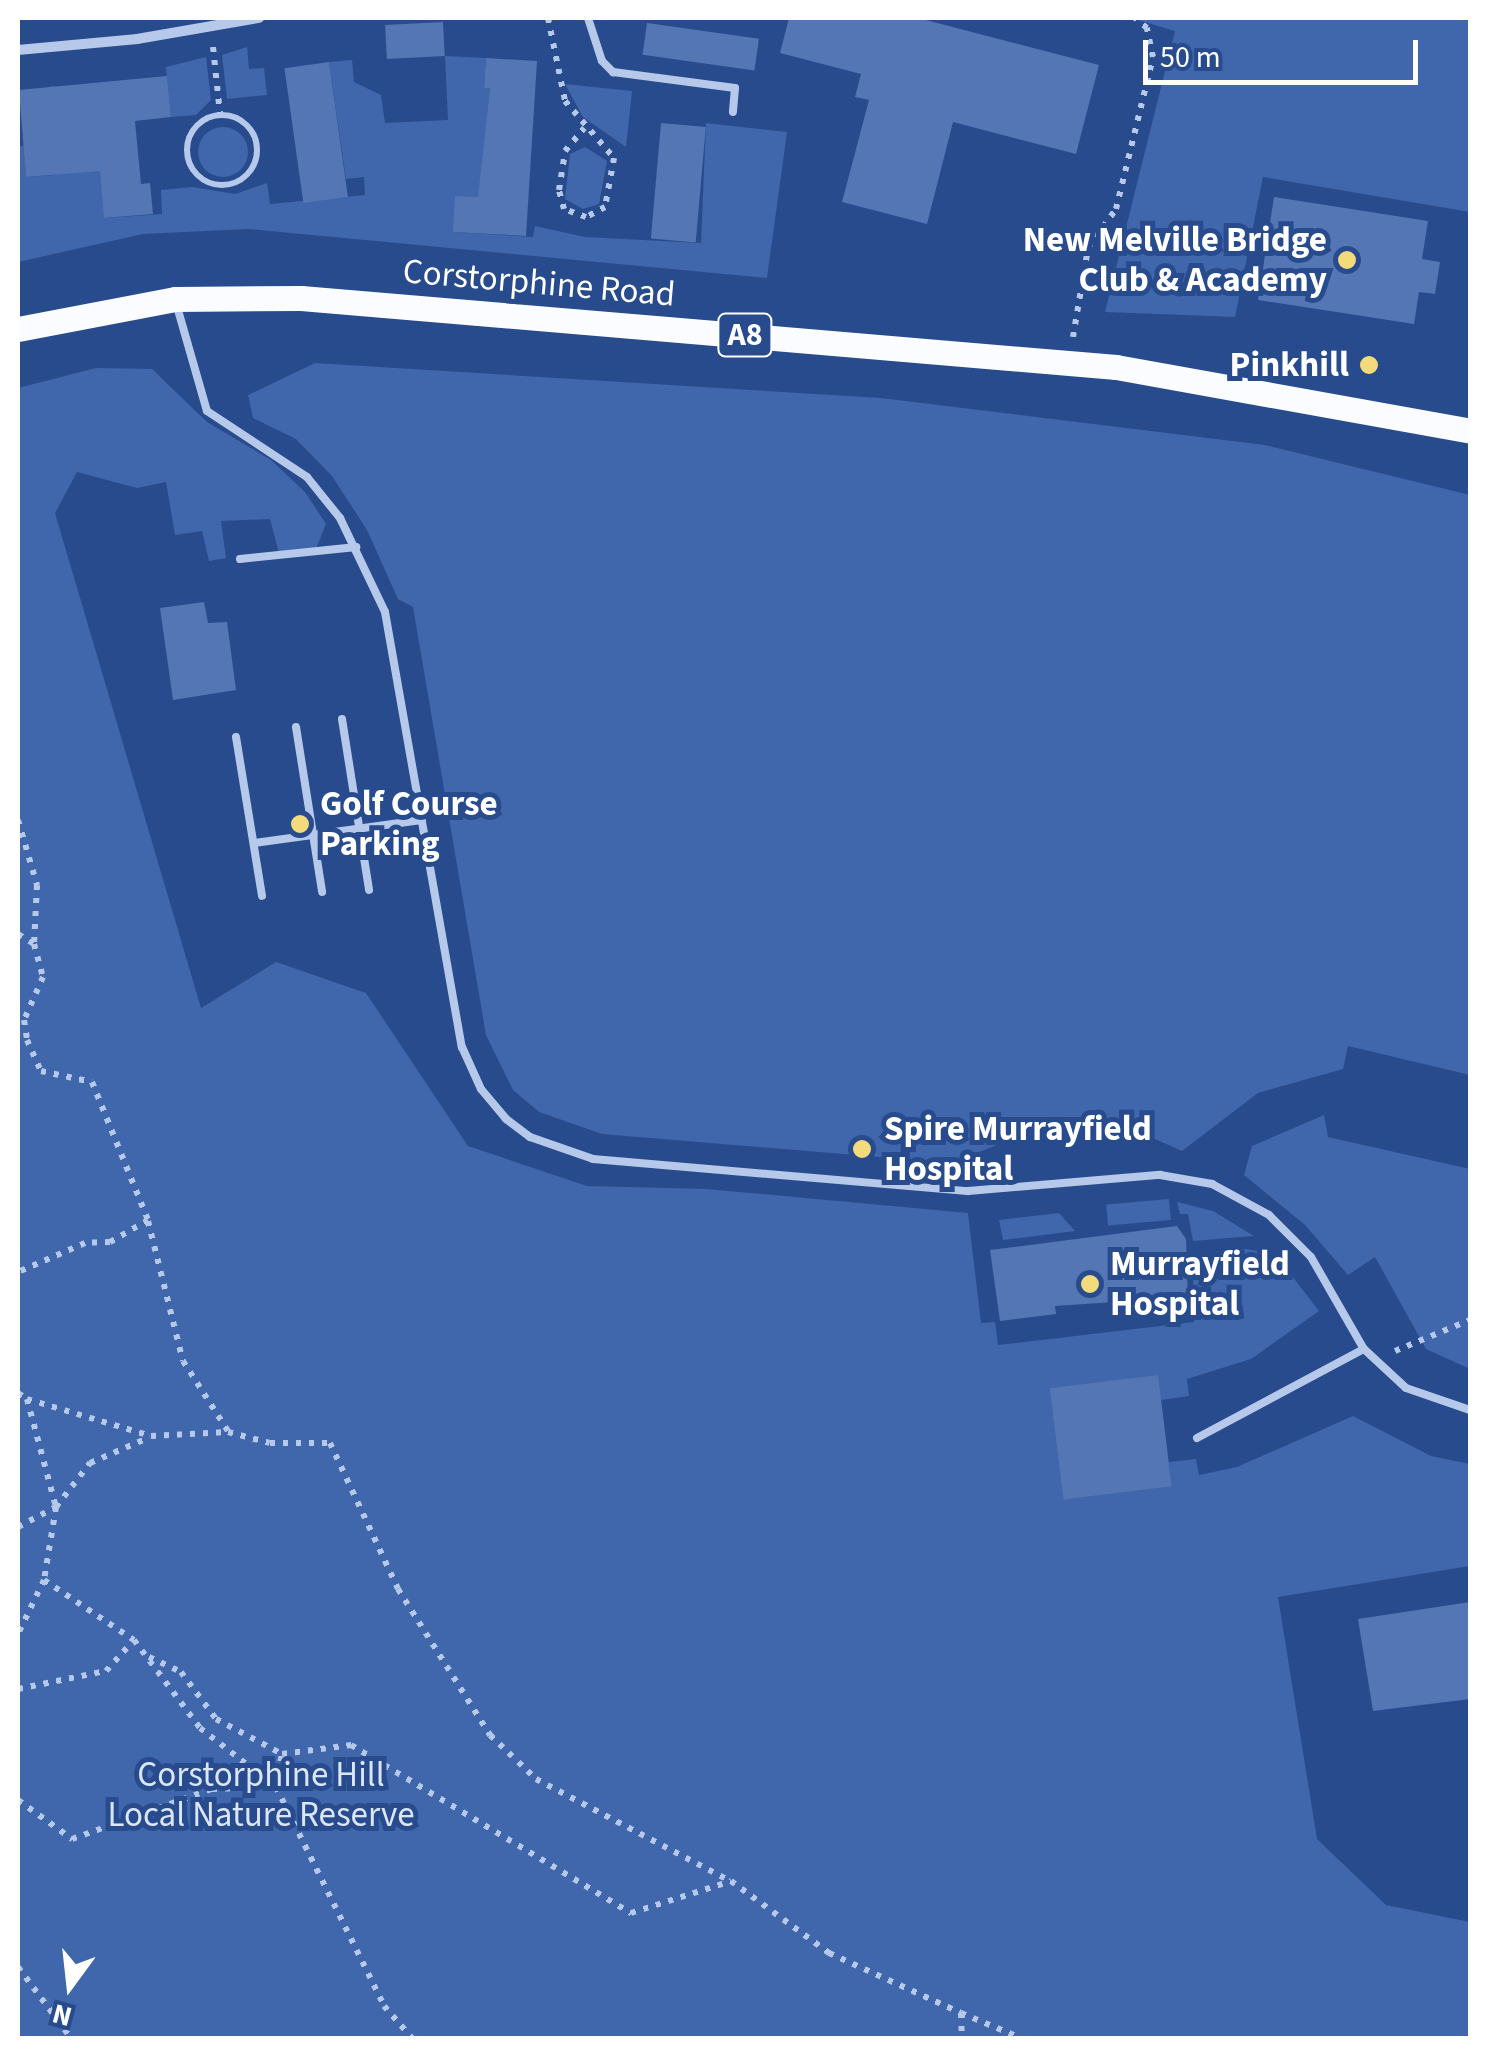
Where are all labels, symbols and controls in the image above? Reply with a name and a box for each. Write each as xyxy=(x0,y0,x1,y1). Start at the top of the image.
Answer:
scale bar xyxy=(1148,20,1423,82)
text: 50 m xyxy=(1160,36,1221,79)
place label: New Melville Bridge Club & Academy xyxy=(1023,219,1327,301)
marker: New Melville Bridge Club & Academy xyxy=(1336,249,1358,271)
street label: Corstorphine Road xyxy=(401,250,677,316)
road number: A8 xyxy=(715,308,775,362)
place label: Pinkhill xyxy=(1230,344,1349,386)
marker: Pinkhill xyxy=(1358,354,1380,376)
place label: Golf Course Parking xyxy=(320,783,498,865)
marker: Golf Course Parking xyxy=(289,813,311,835)
place label: Spire Murrayfield Hospital xyxy=(884,1108,1152,1190)
marker: Spire Murrayfield Hospital xyxy=(849,1136,875,1162)
place label: Murrayfield Hospital xyxy=(1110,1243,1290,1325)
marker: Murrayfield Hospital xyxy=(1079,1273,1101,1295)
park label: Corstorphine Hill Local Nature Reserve xyxy=(107,1754,415,1836)
north arrow xyxy=(20,1936,120,2036)
text: N xyxy=(48,1993,76,2037)

